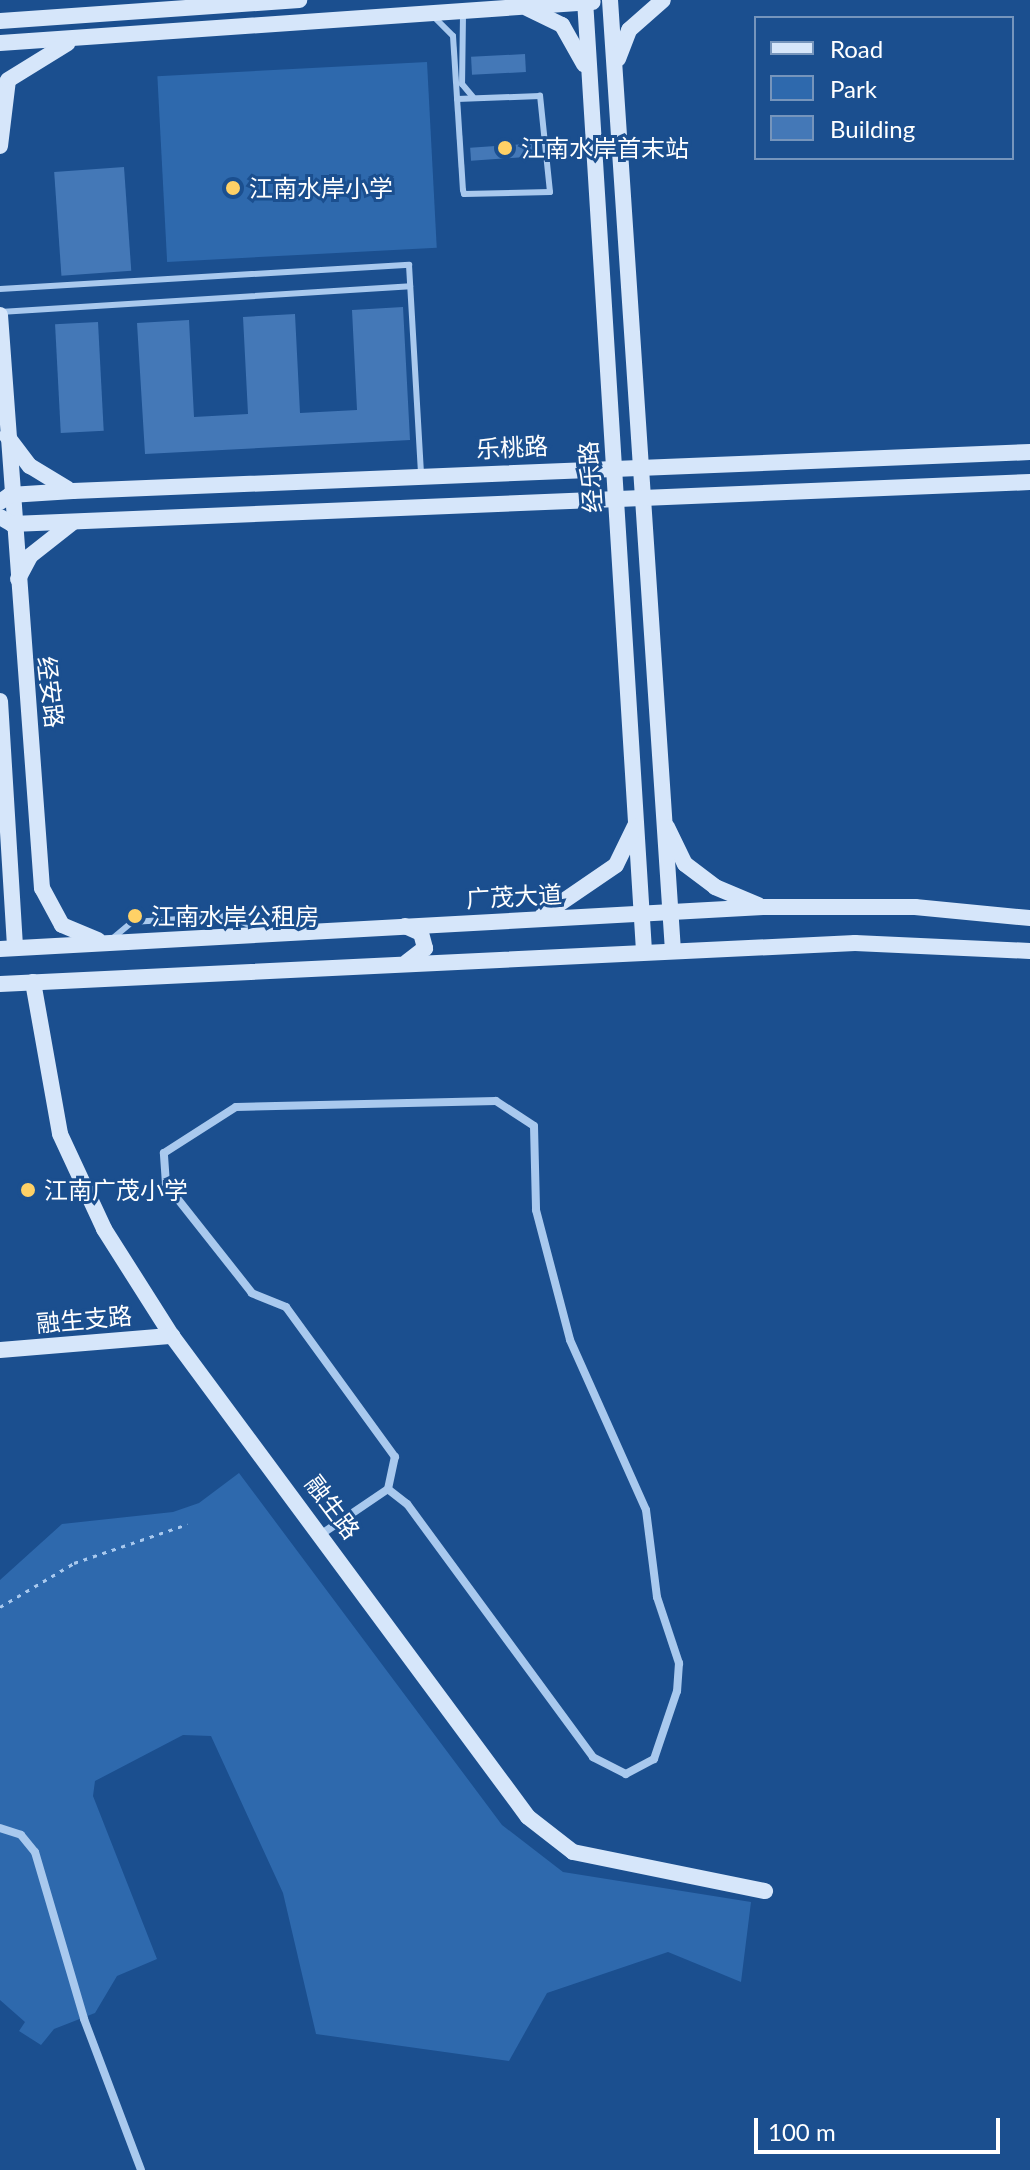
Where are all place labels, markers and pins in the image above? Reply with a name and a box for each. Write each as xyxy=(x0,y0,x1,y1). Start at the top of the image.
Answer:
place label: 江南水岸首末站 xyxy=(521,134,689,162)
marker: 江南水岸首末站 xyxy=(496,139,514,157)
place label: 江南水岸小学 xyxy=(249,174,393,202)
marker: 江南水岸小学 xyxy=(224,179,242,197)
place label: 江南水岸公租房 xyxy=(151,902,319,930)
marker: 江南水岸公租房 xyxy=(126,907,144,925)
place label: 江南广茂小学 xyxy=(44,1176,188,1204)
marker: 江南广茂小学 xyxy=(19,1181,37,1199)

